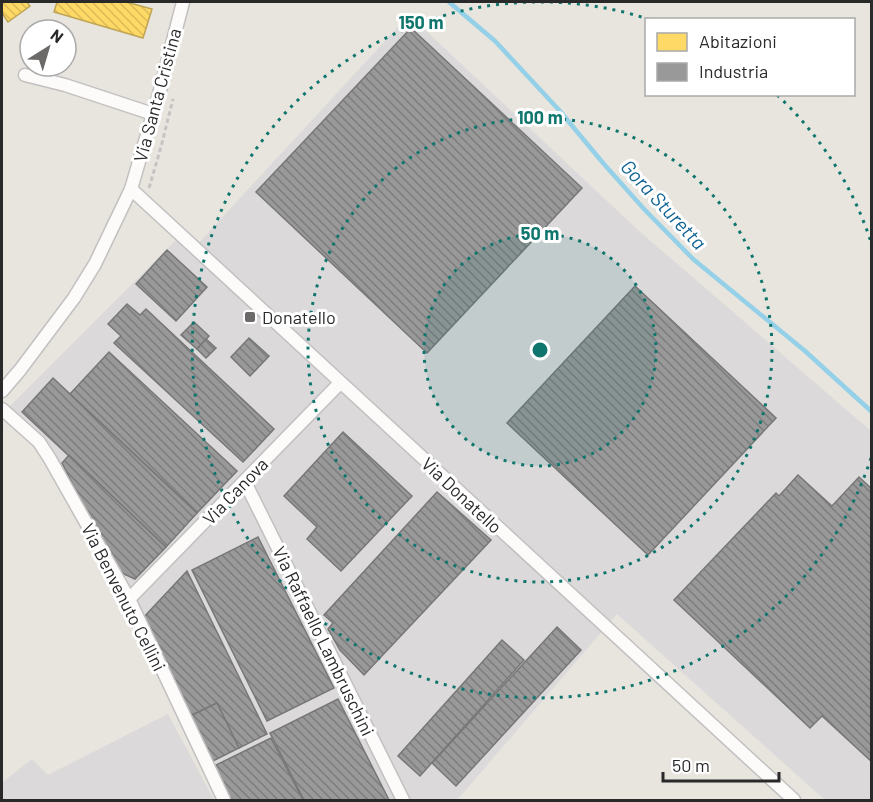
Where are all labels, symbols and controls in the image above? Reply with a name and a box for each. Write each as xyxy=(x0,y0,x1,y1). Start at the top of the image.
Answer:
text: 150 m xyxy=(399,11,443,33)
north arrow xyxy=(18,18,78,78)
legend xyxy=(645,18,855,96)
text: N xyxy=(47,25,67,46)
street label: Via Santa Cristina xyxy=(129,26,185,164)
text: Abitazioni xyxy=(699,30,777,52)
text: Industria xyxy=(699,60,768,82)
text: 100 m xyxy=(517,106,563,128)
water label: Gora Sturetta xyxy=(616,154,712,254)
text: 50 m xyxy=(521,222,559,244)
place label: Donatello xyxy=(262,306,336,328)
marker: Donatello xyxy=(243,310,257,324)
centre of rings xyxy=(530,340,550,360)
street label: Via Donatello xyxy=(417,452,507,538)
street label: Via Canova xyxy=(198,453,272,529)
street label: Via Benvenuto Cellini xyxy=(77,519,171,675)
street label: Via Raffaello Lambruschini xyxy=(269,543,379,739)
scale bar xyxy=(663,745,778,783)
text: 50 m xyxy=(672,754,710,776)

